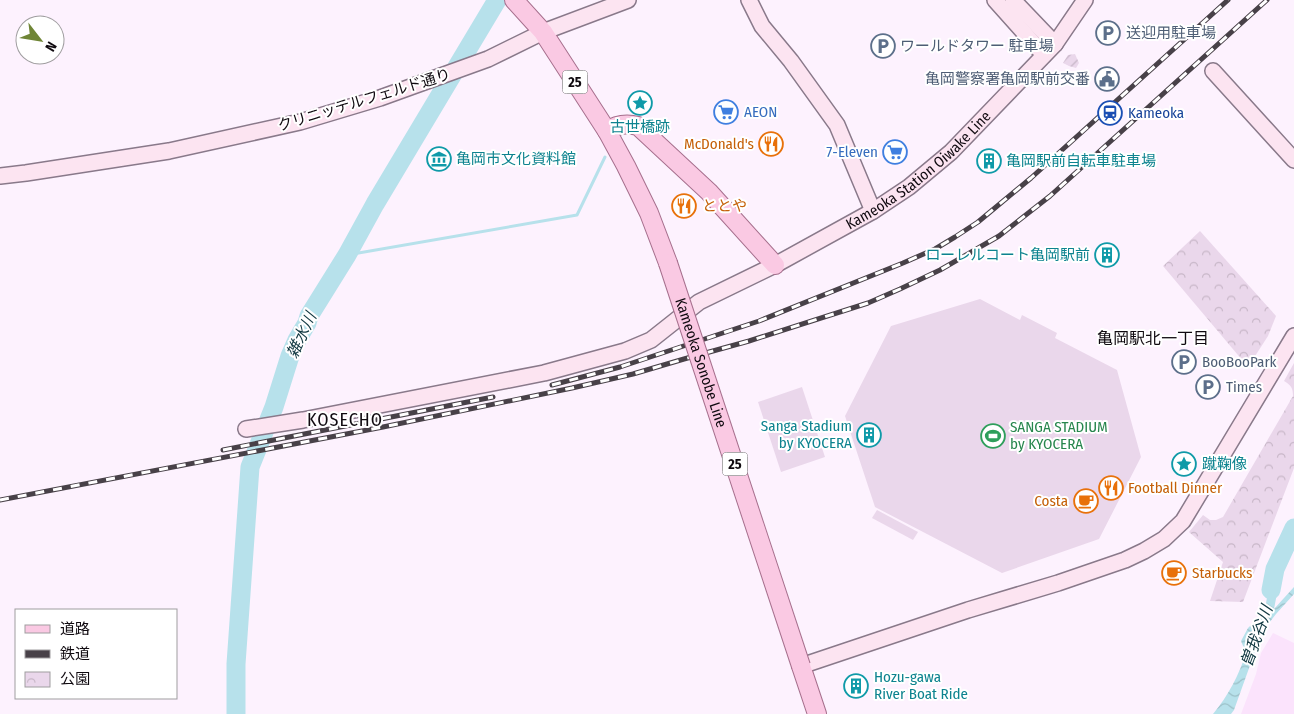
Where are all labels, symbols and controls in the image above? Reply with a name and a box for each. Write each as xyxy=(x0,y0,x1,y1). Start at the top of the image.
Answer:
north arrow xyxy=(15,15,65,65)
parking icon: 送迎用駐車場 xyxy=(1095,20,1121,46)
place label: 送迎用駐車場 xyxy=(1126,24,1216,42)
parking icon: ワールドタワー 駐車場 xyxy=(870,33,896,59)
place label: ワールドタワー 駐車場 xyxy=(900,37,1054,55)
text: N xyxy=(41,38,60,54)
street label: クリニッテルフェルド通り xyxy=(275,65,453,135)
public building icon: 亀岡警察署亀岡駅前交番 xyxy=(1094,66,1120,92)
road number: 25 xyxy=(562,70,588,94)
place label: 亀岡警察署亀岡駅前交番 xyxy=(925,70,1090,88)
place icon: 古世橋跡 xyxy=(627,90,653,116)
supermarket icon: AEON xyxy=(713,99,739,125)
station icon: Kameoka xyxy=(1097,100,1123,126)
place label: AEON xyxy=(744,103,777,121)
place label: Kameoka xyxy=(1128,104,1184,122)
street label: Kameoka Station Oiwake Line xyxy=(843,107,995,233)
place label: 古世橋跡 xyxy=(610,118,670,136)
restaurant icon: McDonald's xyxy=(758,131,784,157)
place label: McDonald's xyxy=(684,135,754,153)
supermarket icon: 7-Eleven xyxy=(882,139,908,165)
place label: 7-Eleven xyxy=(826,143,878,161)
museum icon: 亀岡市文化資料館 xyxy=(426,146,452,172)
building icon: 亀岡駅前自転車駐車場 xyxy=(976,148,1002,174)
place label: 亀岡市文化資料館 xyxy=(456,150,576,168)
place label: 亀岡駅前自転車駐車場 xyxy=(1006,152,1156,170)
restaurant icon: ととや xyxy=(671,193,697,219)
place label: ととや xyxy=(702,197,747,215)
building icon: ローレルコート亀岡駅前 xyxy=(1094,242,1120,268)
place label: ローレルコート亀岡駅前 xyxy=(925,246,1090,264)
street label: Kameoka Sonobe Line xyxy=(671,296,731,430)
water label: 雑水川 xyxy=(283,308,321,361)
district label: 亀岡駅北一丁目 xyxy=(1097,329,1209,348)
parking icon: BooBooPark xyxy=(1171,349,1197,375)
place label: BooBooPark xyxy=(1202,353,1277,371)
parking icon: Times xyxy=(1195,374,1221,400)
place label: Times xyxy=(1226,378,1262,396)
district label: KOSECHO xyxy=(307,409,383,431)
place label: Sanga Stadium by KYOCERA xyxy=(761,417,852,452)
place label: SANGA STADIUM by KYOCERA xyxy=(1010,418,1108,453)
building icon: Sanga Stadium by KYOCERA xyxy=(856,422,882,448)
sports icon: SANGA STADIUM by KYOCERA xyxy=(980,423,1006,449)
place icon: 蹴鞠像 xyxy=(1171,451,1197,477)
road number: 25 xyxy=(722,452,748,476)
place label: 蹴鞠像 xyxy=(1202,455,1247,473)
restaurant icon: Football Dinner xyxy=(1098,475,1124,501)
place label: Football Dinner xyxy=(1128,479,1223,497)
cafe icon: Costa xyxy=(1073,488,1099,514)
place label: Costa xyxy=(1034,492,1068,510)
cafe icon: Starbucks xyxy=(1161,560,1187,586)
place label: Starbucks xyxy=(1192,564,1252,582)
water label: 曽我谷川 xyxy=(1237,601,1277,669)
legend xyxy=(15,609,178,699)
text: 道路 xyxy=(60,620,90,638)
text: 鉄道 xyxy=(60,645,90,663)
place label: Hozu-gawa River Boat Ride xyxy=(874,668,968,703)
text: 公園 xyxy=(60,670,90,688)
building icon: Hozu-gawa River Boat Ride xyxy=(843,673,869,699)

